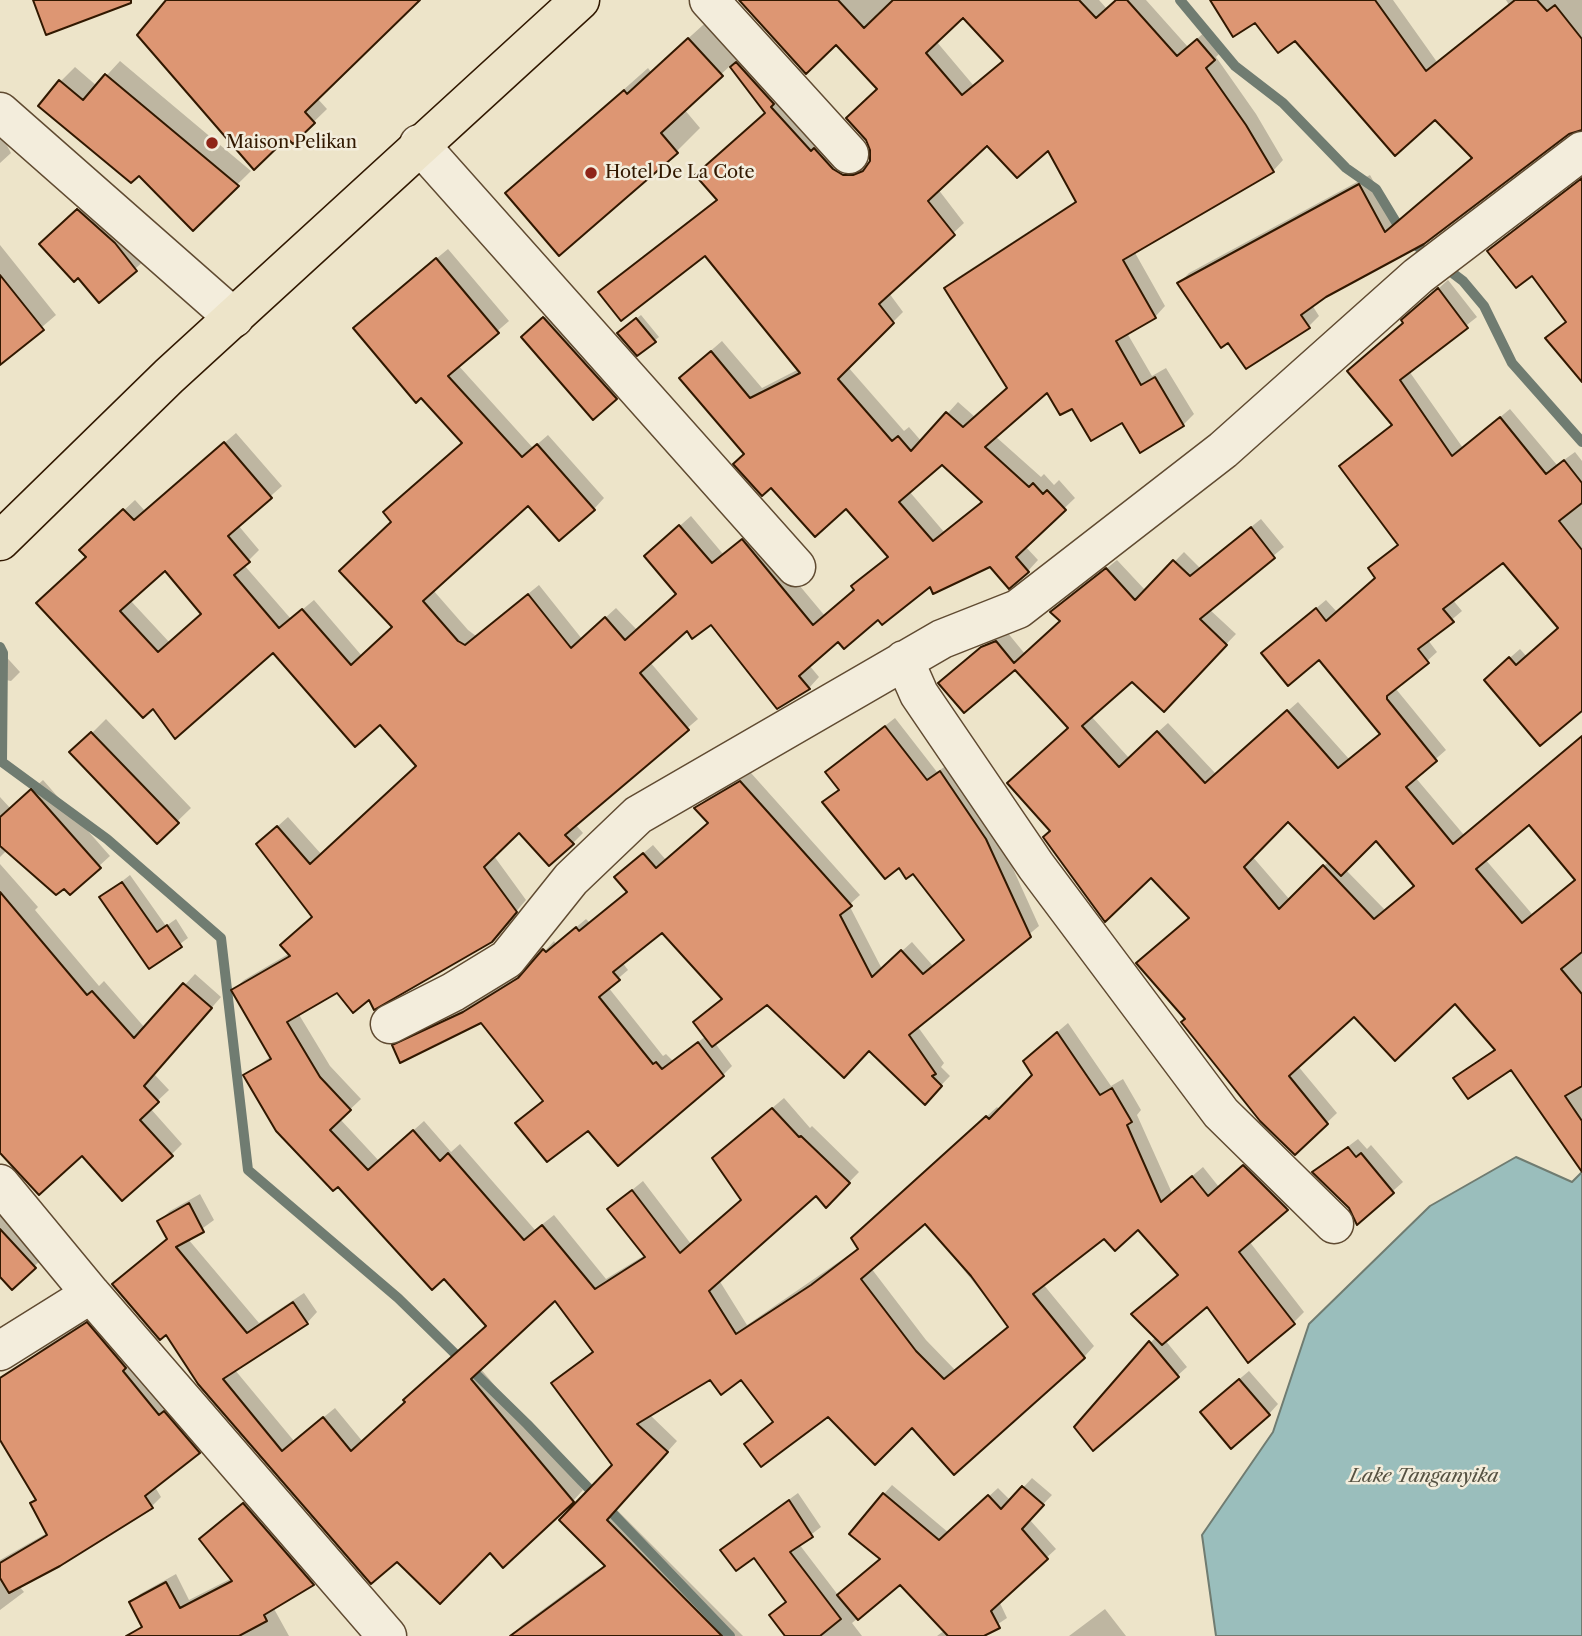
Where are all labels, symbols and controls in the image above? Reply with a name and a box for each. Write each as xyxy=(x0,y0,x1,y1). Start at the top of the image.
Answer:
place label: Maison Pelikan xyxy=(226,132,357,154)
marker: Maison Pelikan xyxy=(204,135,220,151)
place label: Hotel De La Cote xyxy=(605,162,755,184)
marker: Hotel De La Cote xyxy=(583,165,599,181)
water label: Lake Tanganyika xyxy=(1349,1466,1499,1488)

